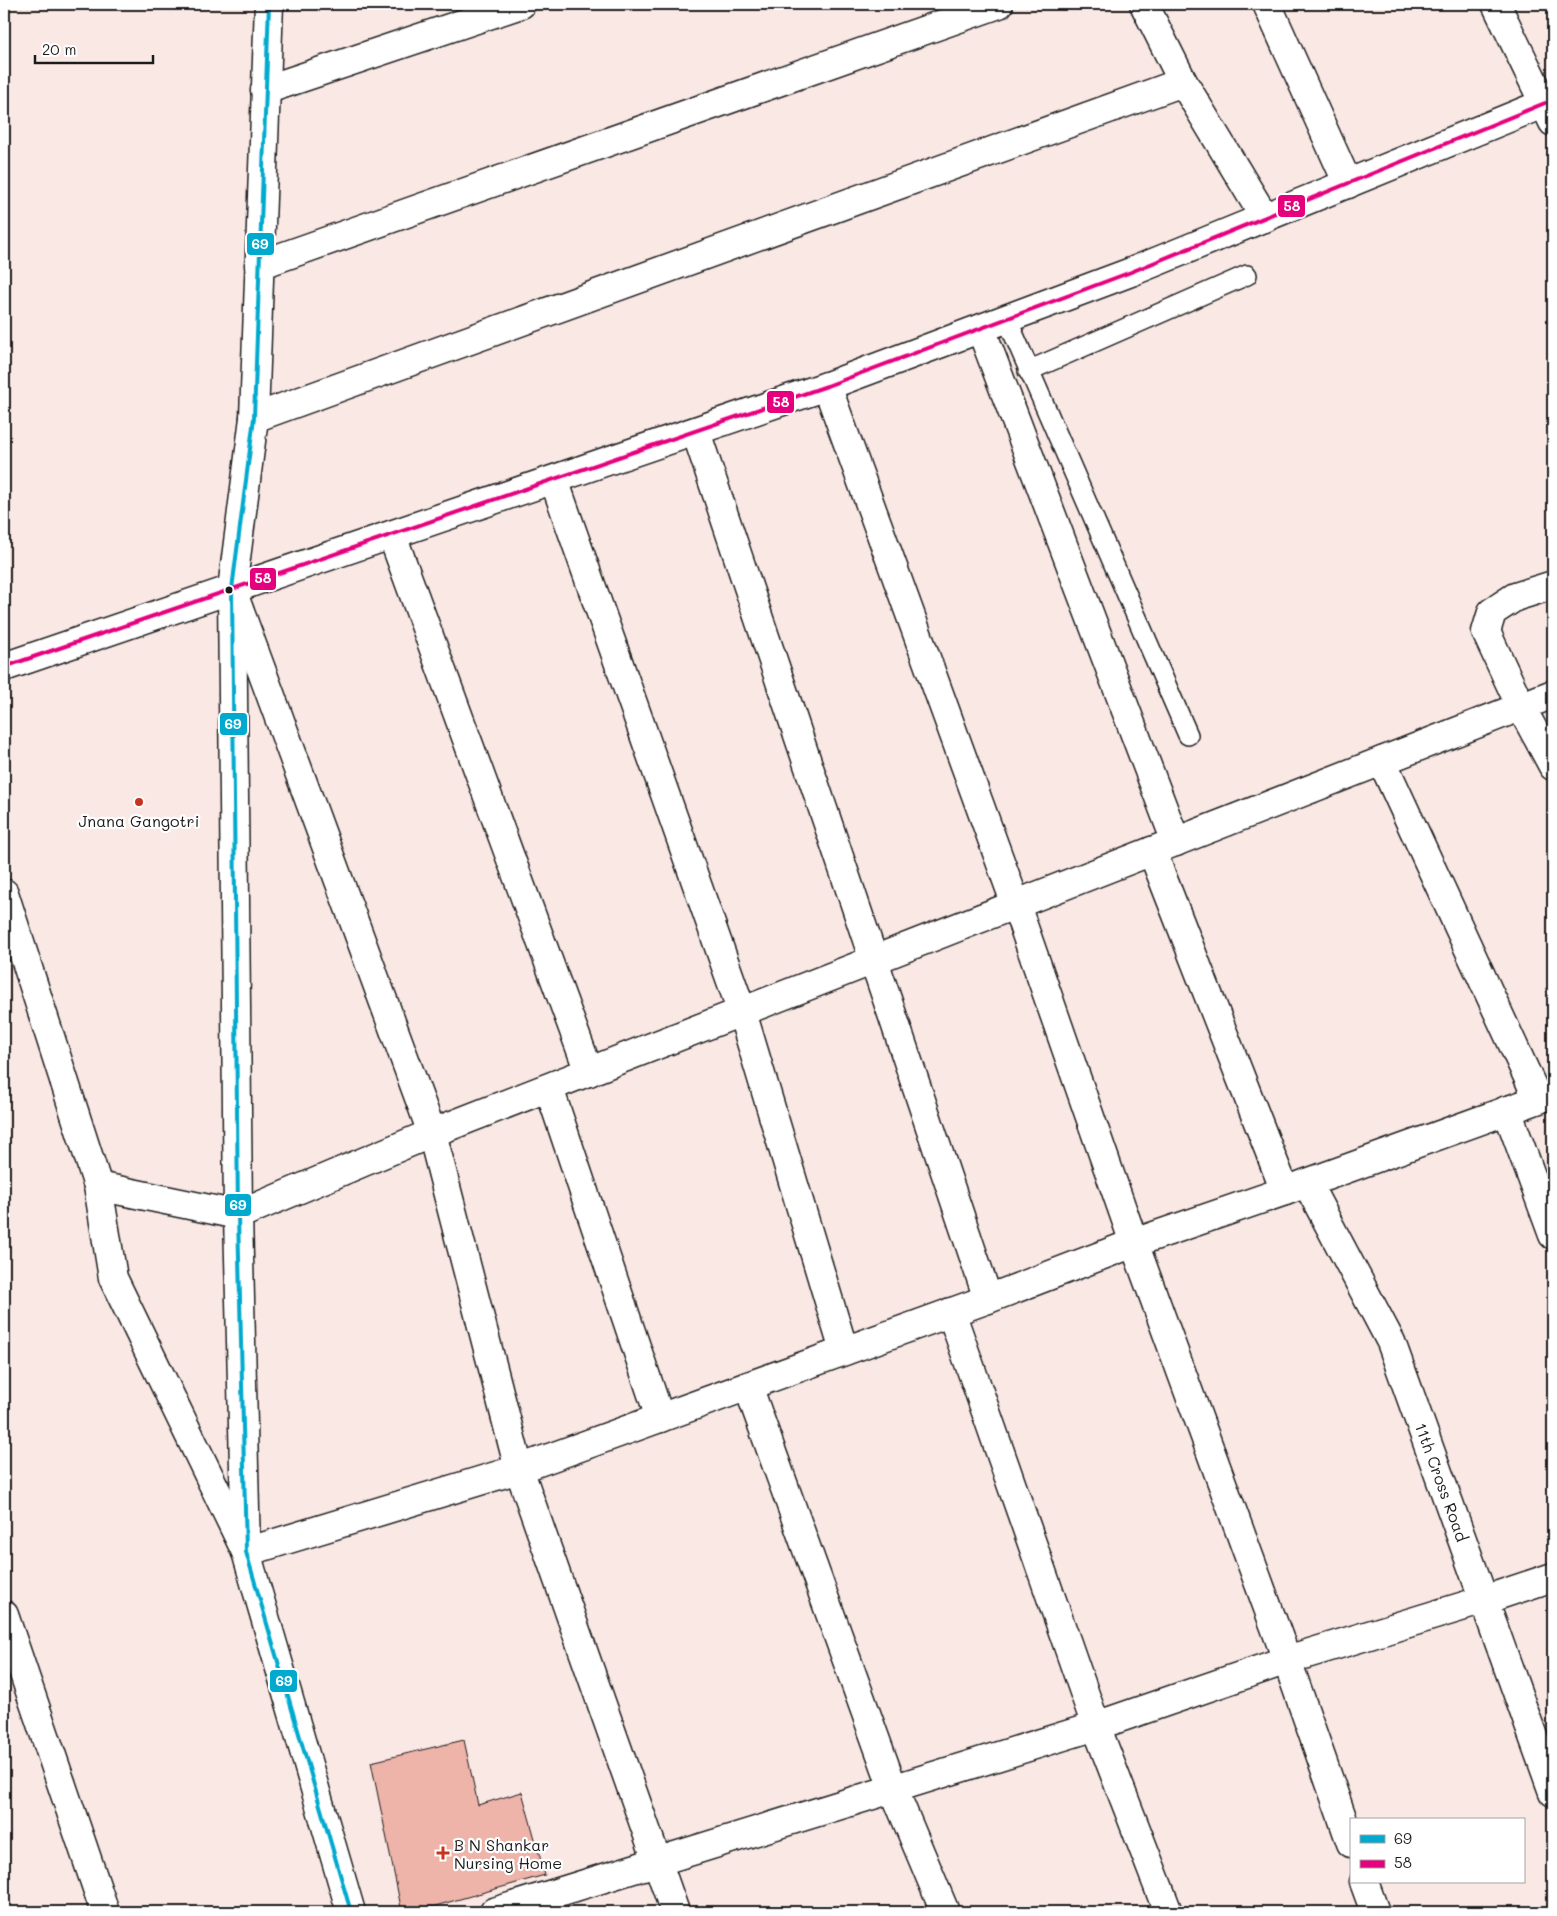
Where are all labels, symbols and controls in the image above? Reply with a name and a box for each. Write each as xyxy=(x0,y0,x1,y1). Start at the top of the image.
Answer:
scale bar xyxy=(35,32,152,64)
text: 20 m xyxy=(42,39,76,59)
line badge: 58 xyxy=(1277,194,1306,218)
text: 58 xyxy=(1284,196,1301,215)
line badge: 69 xyxy=(246,232,275,256)
text: 69 xyxy=(252,234,269,253)
line badge: 58 xyxy=(766,390,795,414)
text: 58 xyxy=(773,392,790,411)
line badge: 58 xyxy=(249,567,277,591)
text: 58 xyxy=(255,568,272,587)
unlabelled marker xyxy=(224,585,234,595)
line badge: 69 xyxy=(219,712,248,736)
text: 69 xyxy=(225,714,242,733)
marker: Jnana Gangotri xyxy=(133,796,145,808)
place label: Jnana Gangotri xyxy=(79,810,200,831)
line badge: 69 xyxy=(224,1193,252,1217)
text: 69 xyxy=(230,1195,247,1214)
street label: 11th Cross Road xyxy=(1411,1420,1473,1544)
line badge: 69 xyxy=(269,1669,298,1693)
text: 69 xyxy=(276,1671,293,1690)
legend xyxy=(1350,1818,1524,1884)
text: 69 xyxy=(1394,1828,1412,1848)
place label: B N Shankar Nursing Home xyxy=(454,1834,562,1873)
marker: B N Shankar Nursing Home xyxy=(436,1846,450,1860)
text: 58 xyxy=(1394,1852,1412,1872)

